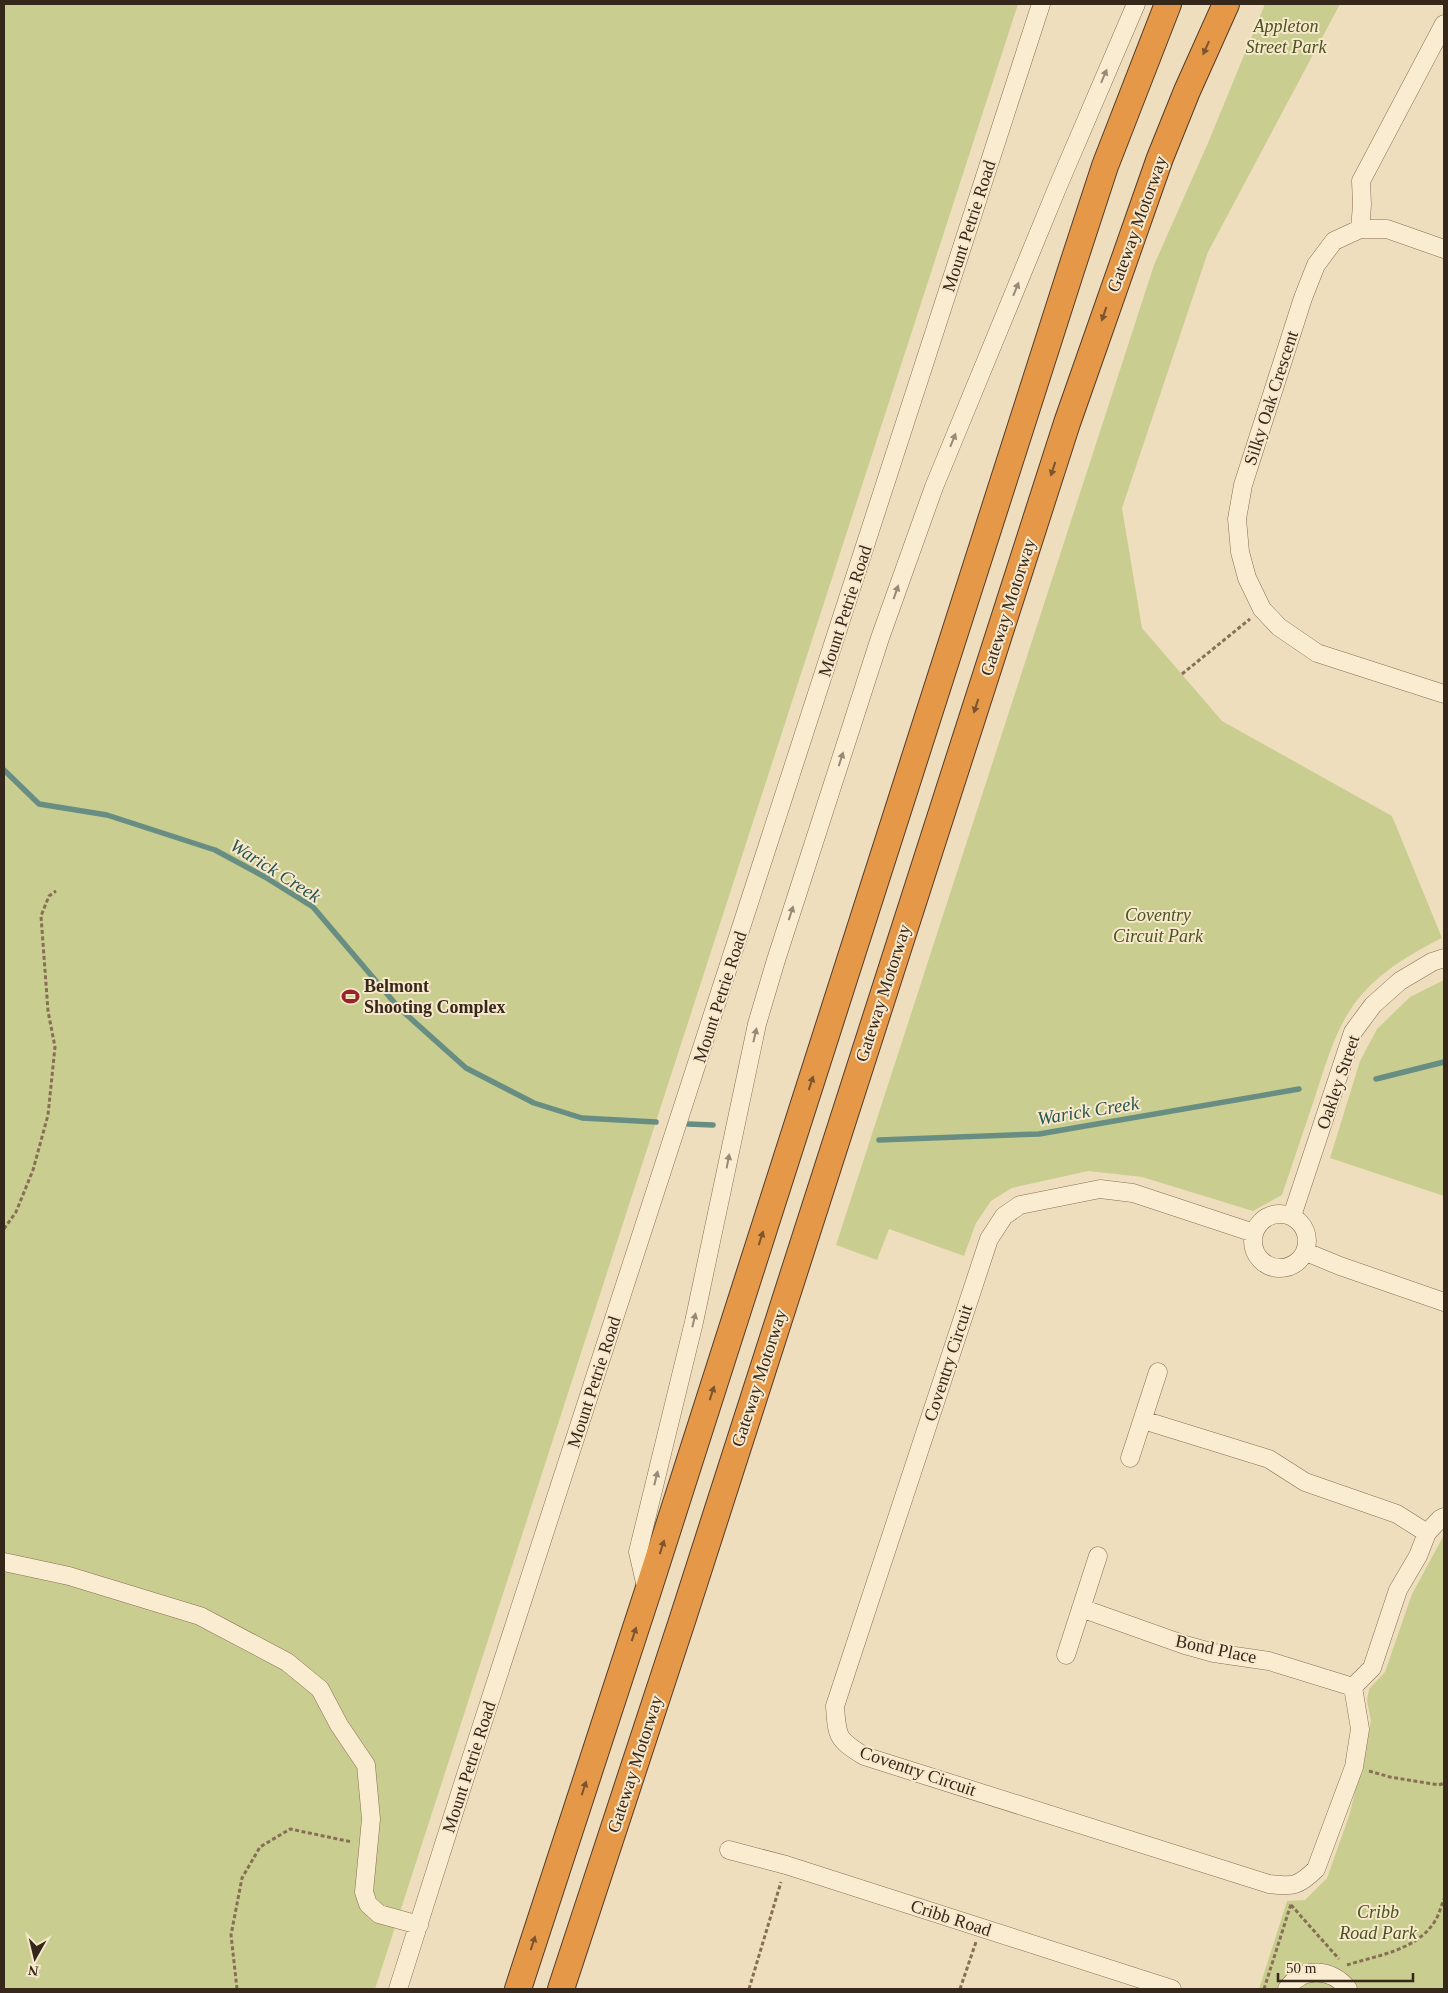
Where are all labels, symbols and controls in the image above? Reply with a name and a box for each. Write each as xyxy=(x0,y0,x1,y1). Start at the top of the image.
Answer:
park label: Appleton Street Park xyxy=(1246,16,1327,57)
one-way arrow xyxy=(1201,41,1209,55)
one-way arrow xyxy=(1100,69,1108,83)
street label: Gateway Motorway xyxy=(1103,153,1171,295)
street label: Mount Petrie Road xyxy=(938,158,1000,294)
one-way arrow xyxy=(1012,282,1020,297)
one-way arrow xyxy=(1100,307,1108,322)
street label: Silky Oak Crescent xyxy=(1240,328,1302,468)
one-way arrow xyxy=(950,432,958,447)
one-way arrow xyxy=(1048,461,1056,476)
street label: Gateway Motorway xyxy=(976,536,1040,678)
street label: Mount Petrie Road xyxy=(814,543,876,679)
one-way arrow xyxy=(893,584,900,599)
one-way arrow xyxy=(971,699,979,714)
one-way arrow xyxy=(838,751,846,766)
water label: Warick Creek xyxy=(227,834,325,907)
park label: Coventry Circuit Park xyxy=(1113,905,1204,946)
one-way arrow xyxy=(788,906,796,921)
street label: Gateway Motorway xyxy=(851,922,915,1064)
street label: Mount Petrie Road xyxy=(689,929,751,1065)
place label: Belmont Shooting Complex xyxy=(364,976,506,1017)
sports icon: Belmont Shooting Complex xyxy=(340,986,360,1006)
one-way arrow xyxy=(751,1027,759,1042)
street label: Oakley Street xyxy=(1313,1032,1363,1132)
one-way arrow xyxy=(807,1075,815,1090)
water label: Warick Creek xyxy=(1036,1092,1141,1129)
one-way arrow xyxy=(724,1153,732,1169)
one-way arrow xyxy=(758,1230,766,1245)
street label: Coventry Circuit xyxy=(920,1302,976,1424)
street label: Gateway Motorway xyxy=(727,1307,791,1449)
one-way arrow xyxy=(690,1313,698,1328)
street label: Mount Petrie Road xyxy=(563,1314,625,1450)
one-way arrow xyxy=(708,1385,716,1400)
one-way arrow xyxy=(652,1471,660,1486)
one-way arrow xyxy=(659,1540,667,1555)
one-way arrow xyxy=(630,1626,638,1641)
street label: Bond Place xyxy=(1174,1631,1258,1667)
street label: Gateway Motorway xyxy=(603,1693,667,1835)
street label: Mount Petrie Road xyxy=(438,1699,500,1835)
street label: Coventry Circuit xyxy=(857,1742,979,1800)
one-way arrow xyxy=(580,1781,588,1796)
street label: Cribb Road xyxy=(908,1896,994,1940)
park label: Cribb Road Park xyxy=(1338,1902,1418,1943)
north arrow xyxy=(10,1933,60,1983)
one-way arrow xyxy=(529,1935,537,1950)
scale bar xyxy=(1278,1950,1413,1982)
text: 50 m xyxy=(1286,1960,1317,1976)
text: N xyxy=(27,1962,39,1979)

